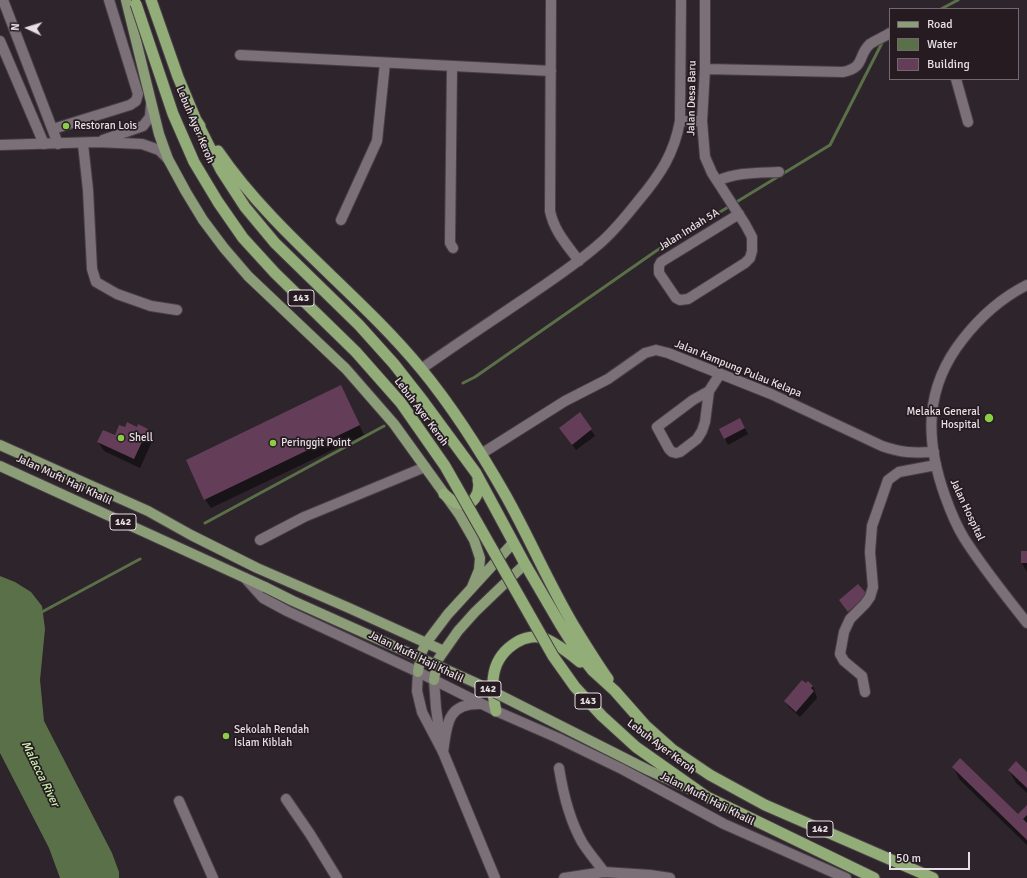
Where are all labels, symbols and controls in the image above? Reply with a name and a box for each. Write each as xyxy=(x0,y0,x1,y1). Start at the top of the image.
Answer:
north arrow xyxy=(8,8,48,48)
legend xyxy=(889,8,1019,80)
text: Road xyxy=(927,17,953,32)
text: N xyxy=(9,23,22,31)
text: Water xyxy=(927,37,957,52)
text: Building xyxy=(927,57,970,72)
street label: Jalan Desa Baru xyxy=(685,60,699,136)
street label: Lebuh Ayer Keroh xyxy=(173,85,217,165)
place label: Restoran Lois xyxy=(74,119,137,133)
marker: Restoran Lois xyxy=(61,121,71,131)
street label: Jalan Indah 5A xyxy=(656,206,722,254)
road number: 143 xyxy=(288,290,314,306)
street label: Jalan Kampung Pulau Kelapa xyxy=(673,337,803,401)
street label: Lebuh Ayer Keroh xyxy=(391,375,451,449)
place label: Melaka General Hospital xyxy=(906,405,980,431)
marker: Melaka General Hospital xyxy=(983,412,995,424)
place label: Shell xyxy=(129,431,153,445)
marker: Shell xyxy=(116,433,126,443)
place label: Peringgit Point xyxy=(281,436,351,450)
marker: Peringgit Point xyxy=(268,438,278,448)
street label: Jalan Mufti Haji Khalil xyxy=(14,452,114,508)
street label: Jalan Hospital xyxy=(947,477,987,543)
road number: 142 xyxy=(110,514,136,530)
street label: Jalan Mufti Haji Khalil xyxy=(366,628,466,686)
road number: 142 xyxy=(475,681,501,697)
road number: 143 xyxy=(575,693,601,709)
street label: Lebuh Ayer Keroh xyxy=(624,717,698,777)
place label: Sekolah Rendah Islam Kiblah xyxy=(234,723,309,749)
marker: Sekolah Rendah Islam Kiblah xyxy=(221,731,231,741)
water label: Malacca River xyxy=(18,739,62,809)
street label: Jalan Mufti Haji Khalil xyxy=(658,770,756,828)
road number: 142 xyxy=(807,821,833,837)
scale bar xyxy=(891,844,972,870)
text: 50 m xyxy=(896,851,921,866)

